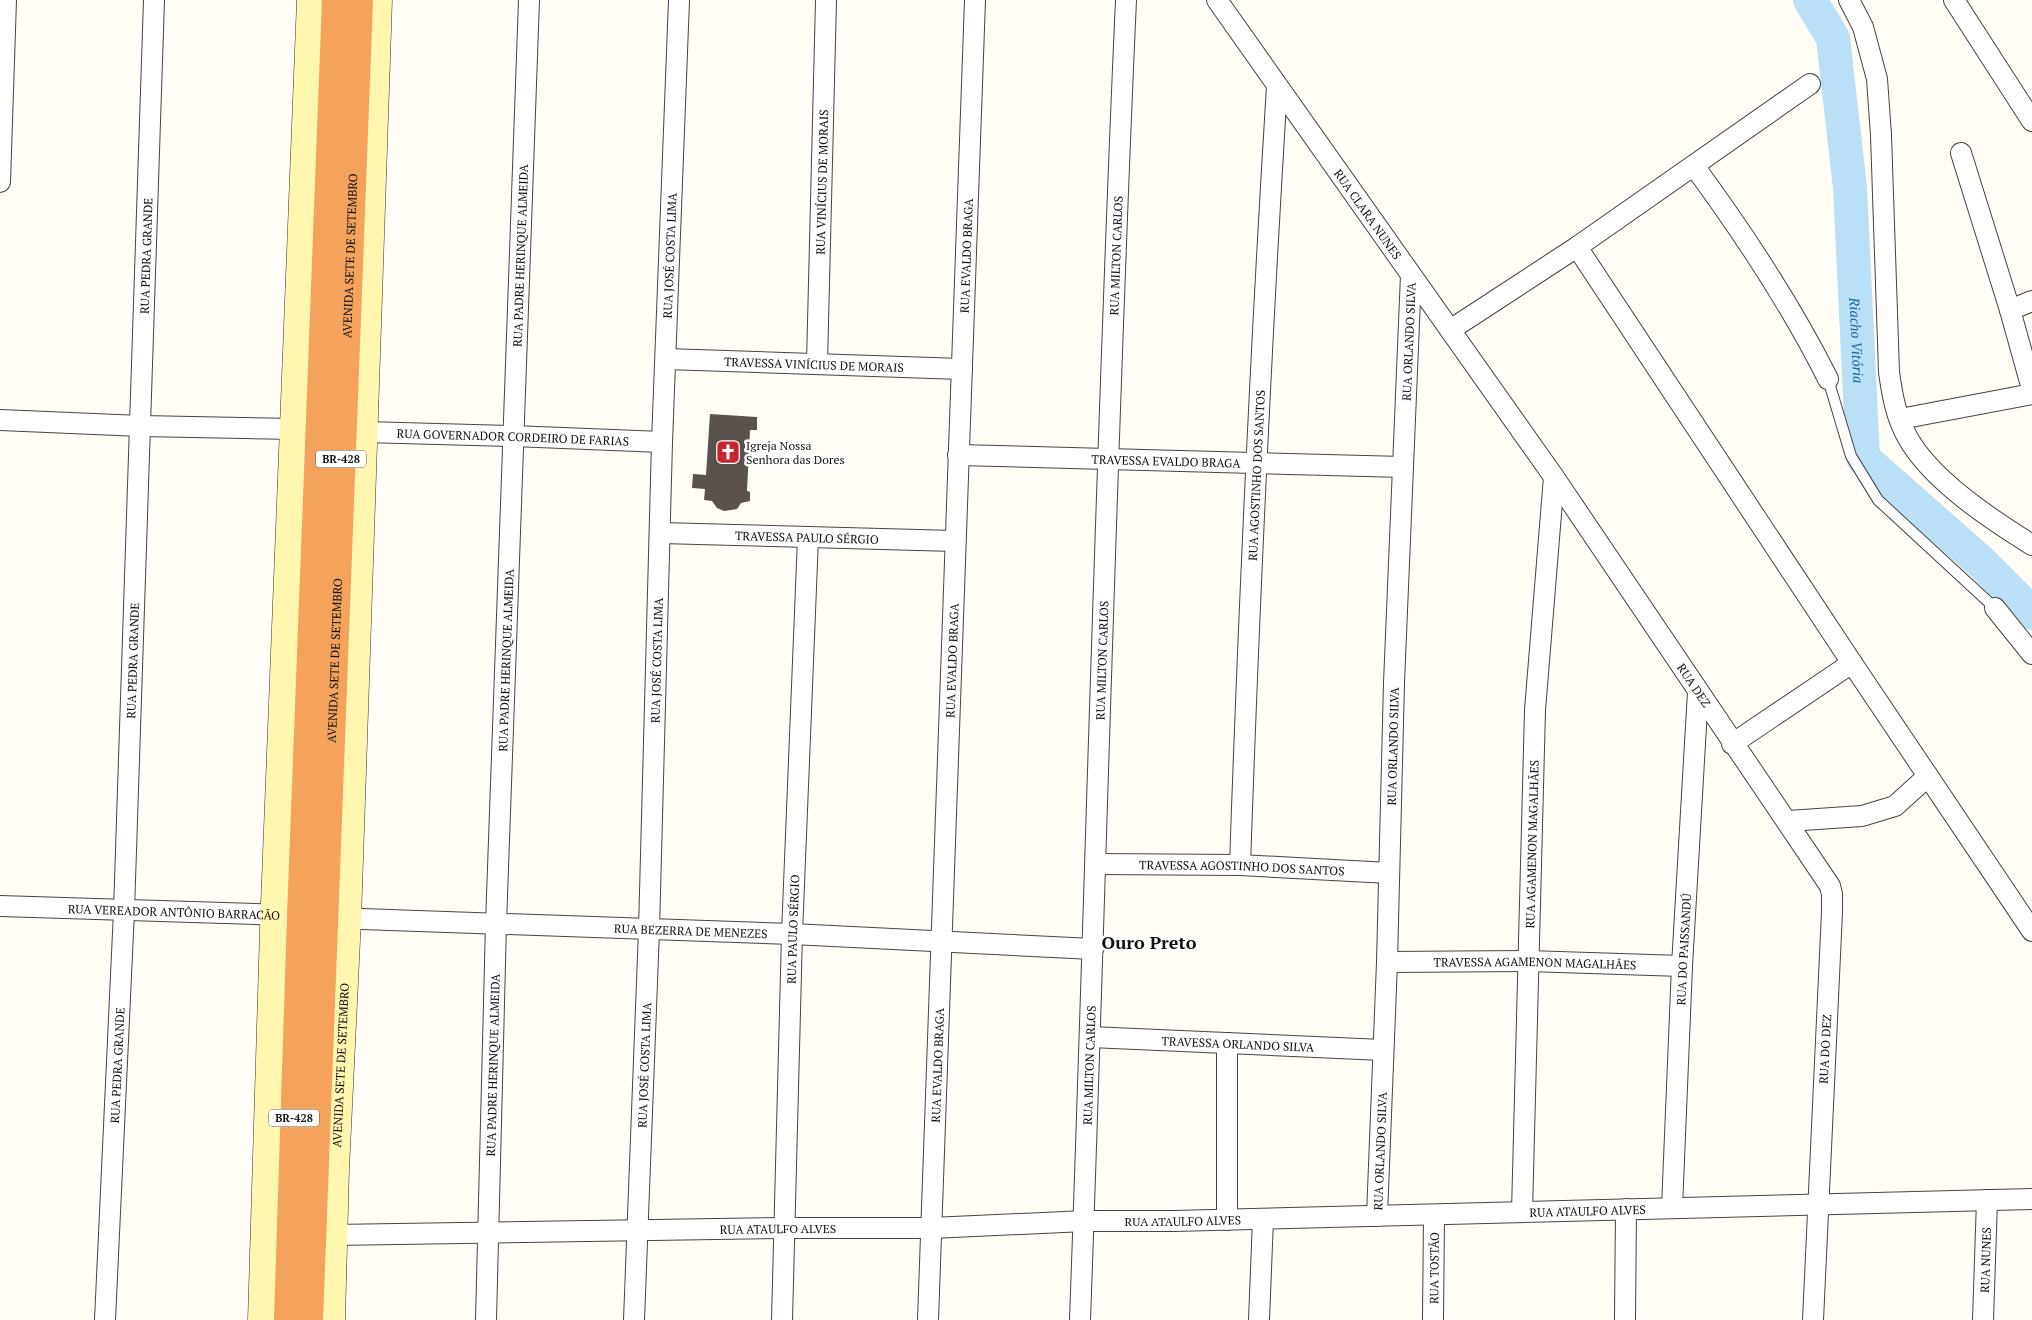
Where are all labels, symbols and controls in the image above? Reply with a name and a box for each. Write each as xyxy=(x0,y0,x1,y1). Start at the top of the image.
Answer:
street label: RUA VINÍCIUS DE MORAIS xyxy=(812,109,831,255)
street label: RUA PADRE HERINQUE ALMEIDA xyxy=(509,163,531,347)
street label: RUA CLARA NUNES xyxy=(1331,166,1405,262)
street label: AVENIDA SETE DE SETEMBRO xyxy=(339,173,360,338)
street label: RUA JOSÉ COSTA LIMA xyxy=(659,192,679,319)
street label: RUA MILTON CARLOS xyxy=(1106,196,1125,316)
street label: RUA PEDRA GRANDE xyxy=(136,197,155,314)
street label: RUA EVALDO BRAGA xyxy=(956,197,975,313)
street label: RUA ORLANDO SILVA xyxy=(1398,281,1418,401)
water label: Riacho Vitória xyxy=(1846,296,1869,384)
street label: TRAVESSA VINÍCIUS DE MORAIS xyxy=(724,353,904,375)
street label: RUA AGOSTINHO DOS SANTOS xyxy=(1244,389,1268,561)
street label: RUA GOVERNADOR CORDEIRO DE FARIAS xyxy=(396,425,630,448)
place label: Igreja Nossa Senhora das Dores xyxy=(746,438,845,467)
church icon: Igreja Nossa Senhora das Dores xyxy=(715,439,741,465)
road number: BR-428 xyxy=(316,450,366,468)
street label: TRAVESSA EVALDO BRAGA xyxy=(1091,451,1241,470)
street label: TRAVESSA PAULO SÉRGIO xyxy=(735,528,879,546)
street label: RUA PADRE HERINQUE ALMEIDA xyxy=(495,568,516,752)
street label: AVENIDA SETE DE SETEMBRO xyxy=(323,578,345,743)
street label: RUA JOSÉ COSTA LIMA xyxy=(647,597,665,723)
street label: RUA MILTON CARLOS xyxy=(1092,600,1111,720)
street label: RUA PEDRA GRANDE xyxy=(123,602,142,719)
street label: RUA EVALDO BRAGA xyxy=(942,602,961,718)
street label: RUA DEZ xyxy=(1674,660,1714,710)
street label: RUA ORLANDO SILVA xyxy=(1383,686,1401,806)
street label: RUA AGAMENON MAGALHÃES xyxy=(1522,760,1541,929)
street label: TRAVESSA AGOSTINHO DOS SANTOS xyxy=(1139,857,1345,878)
street label: RUA PAULO SÉRGIO xyxy=(783,874,802,984)
street label: RUA DO PAISSANDÚ xyxy=(1673,893,1694,1006)
street label: RUA VEREADOR ANTÔNIO BARRACÃO xyxy=(68,901,280,922)
street label: RUA BEZERRA DE MENEZES xyxy=(614,920,768,941)
district label: Ouro Preto xyxy=(1102,930,1197,954)
street label: TRAVESSA AGAMENON MAGALHÃES xyxy=(1433,953,1637,972)
street label: RUA PADRE HERINQUE ALMEIDA xyxy=(483,973,502,1157)
street label: AVENIDA SETE DE SETEMBRO xyxy=(329,982,351,1148)
street label: RUA JOSÉ COSTA LIMA xyxy=(634,1001,654,1128)
street label: RUA MILTON CARLOS xyxy=(1079,1005,1098,1125)
street label: RUA PEDRA GRANDE xyxy=(107,1007,127,1124)
street label: RUA EVALDO BRAGA xyxy=(928,1007,947,1123)
street label: RUA DO DEZ xyxy=(1816,1014,1834,1084)
street label: TRAVESSA ORLANDO SILVA xyxy=(1161,1033,1315,1054)
street label: RUA ORLANDO SILVA xyxy=(1370,1091,1389,1210)
road number: BR-428 xyxy=(269,1110,319,1126)
street label: RUA ATAULFO ALVES xyxy=(1529,1201,1646,1219)
street label: RUA ATAULFO ALVES xyxy=(1125,1212,1241,1229)
street label: RUA ATAULFO ALVES xyxy=(720,1221,836,1237)
street label: RUA NUNES xyxy=(1976,1227,1994,1293)
street label: RUA TOSTÃO xyxy=(1426,1232,1441,1304)

